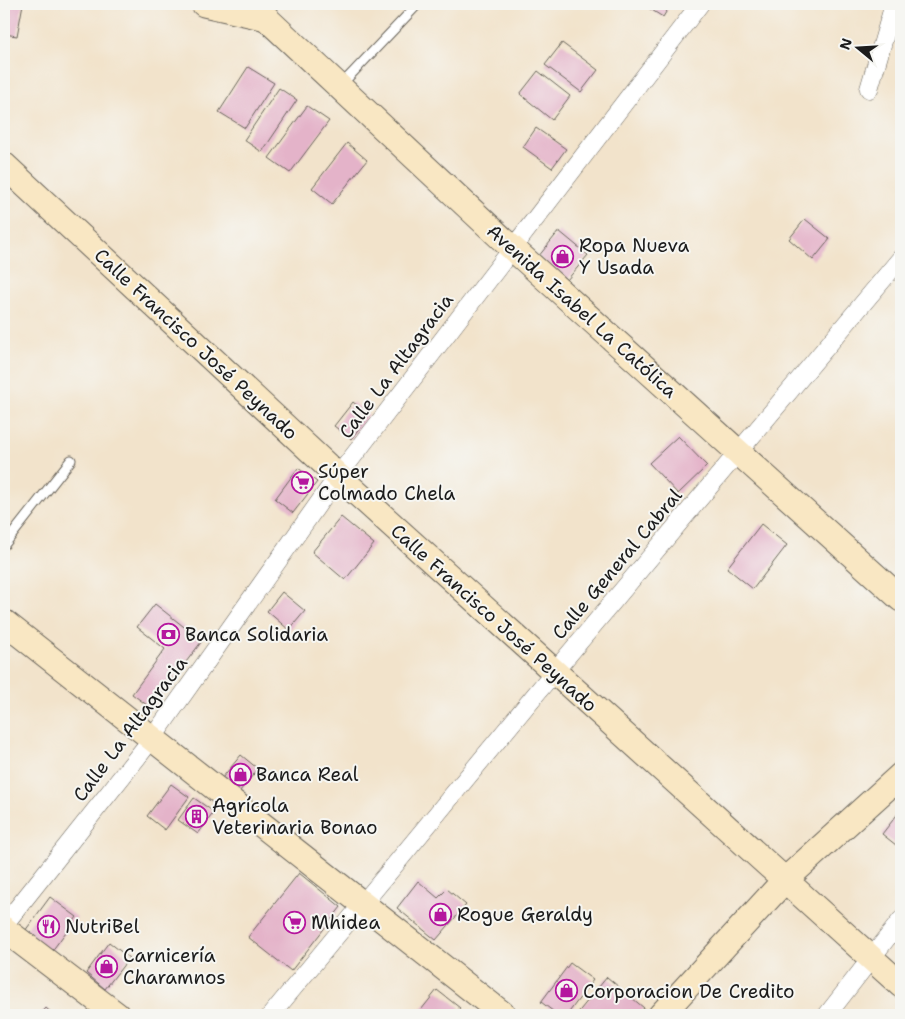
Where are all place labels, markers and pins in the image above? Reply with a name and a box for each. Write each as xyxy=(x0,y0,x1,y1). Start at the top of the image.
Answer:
place label: Ropa Nueva Y Usada xyxy=(579,233,689,280)
shop icon: Ropa Nueva Y Usada xyxy=(551,244,575,268)
place label: Súper Colmado Chela xyxy=(318,459,455,506)
supermarket icon: Súper Colmado Chela xyxy=(290,470,314,494)
bank icon: Banca Solidaria xyxy=(157,622,181,646)
place label: Banca Solidaria xyxy=(185,622,328,647)
shop icon: Banca Real xyxy=(228,762,252,786)
place label: Banca Real xyxy=(256,762,359,787)
place label: Agrícola Veterinaria Bonao xyxy=(212,793,378,840)
building icon: Agrícola Veterinaria Bonao xyxy=(184,804,208,828)
shop icon: Rogue Geraldy xyxy=(429,902,453,926)
place label: Rogue Geraldy xyxy=(457,902,593,927)
supermarket icon: Mhidea xyxy=(283,910,307,934)
place label: Mhidea xyxy=(311,910,380,935)
restaurant icon: NutriBel xyxy=(37,914,61,938)
place label: NutriBel xyxy=(65,914,140,939)
place label: Carnicería Charamnos xyxy=(123,943,226,990)
shop icon: Carnicería Charamnos xyxy=(95,954,119,978)
shop icon: Corporacion De Credito xyxy=(555,979,579,1003)
place label: Corporacion De Credito xyxy=(583,979,795,1004)

